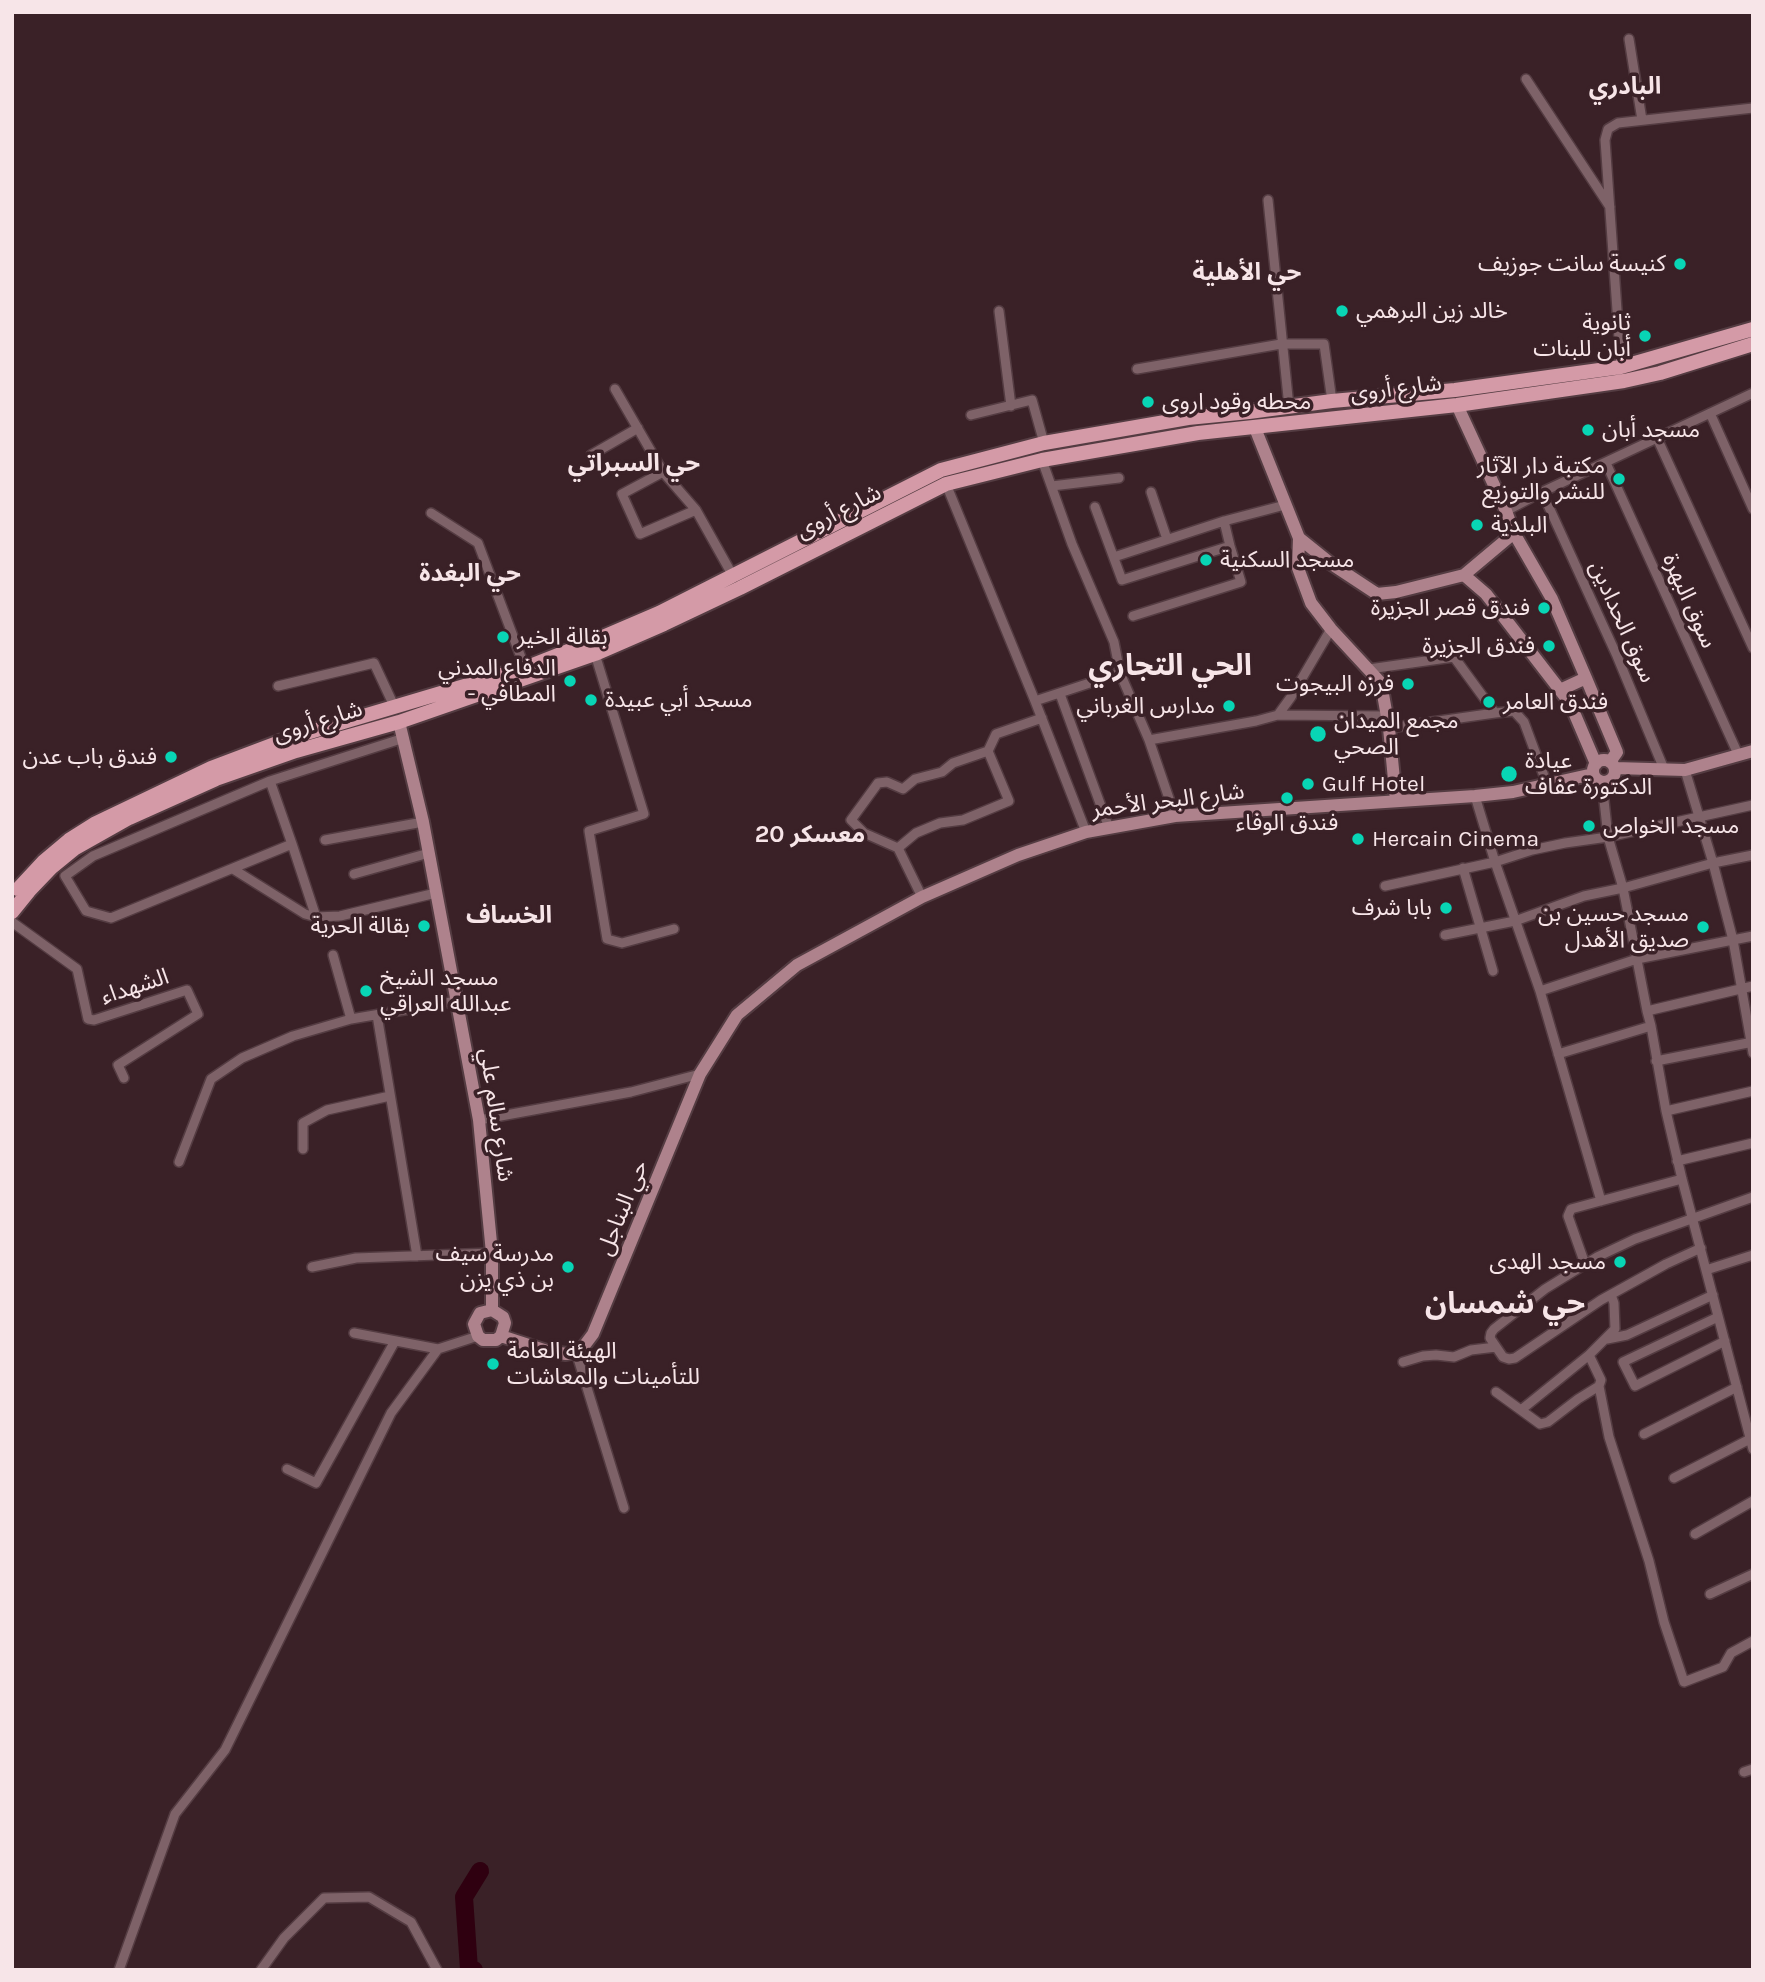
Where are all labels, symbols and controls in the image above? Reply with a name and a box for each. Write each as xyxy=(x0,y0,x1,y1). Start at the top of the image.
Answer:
district label: البادري xyxy=(1589,73,1661,101)
place label: كنيسة سانت جوزيف xyxy=(1478,250,1666,278)
marker: كنيسة سانت جوزيف xyxy=(1672,256,1688,272)
district label: حي الأهلية xyxy=(1193,259,1301,287)
place label: خالد زين البرهمي xyxy=(1356,297,1508,325)
marker: خالد زين البرهمي xyxy=(1334,303,1350,319)
place label: ثانوية أبان للبنات xyxy=(1533,309,1631,363)
marker: ثانوية أبان للبنات xyxy=(1637,328,1653,344)
street label: شارع أروى xyxy=(1349,370,1443,408)
place label: محطه وقود اروى xyxy=(1162,388,1311,416)
marker: محطه وقود اروى xyxy=(1140,394,1156,410)
place label: مسجد أبان xyxy=(1602,416,1700,444)
marker: مسجد أبان xyxy=(1580,422,1596,438)
district label: حي السبراتي xyxy=(568,450,700,478)
place label: مكتبة دار الآثار للنشر والتوزيع xyxy=(1477,452,1605,506)
marker: مكتبة دار الآثار للنشر والتوزيع xyxy=(1611,471,1627,487)
street label: شارع أروى xyxy=(792,479,886,545)
place label: البلدية xyxy=(1491,511,1548,539)
marker: البلدية xyxy=(1469,517,1485,533)
place label: مسجد السكنية xyxy=(1220,546,1354,574)
street label: سوق البهرة xyxy=(1656,549,1722,653)
marker: مسجد السكنية xyxy=(1198,552,1214,568)
street label: سوق الحدادين xyxy=(1583,557,1661,687)
district label: حي البغدة xyxy=(419,560,521,588)
place label: فندق قصر الجزيرة xyxy=(1371,594,1530,622)
marker: فندق قصر الجزيرة xyxy=(1536,600,1552,616)
place label: بقالة الخير xyxy=(517,623,608,651)
marker: بقالة الخير xyxy=(495,629,511,645)
place label: فندق الجزيرة xyxy=(1422,632,1535,660)
marker: فندق الجزيرة xyxy=(1541,638,1557,654)
district label: الحي التجاري xyxy=(1088,648,1252,684)
place label: الدفاع المدني - المطافي xyxy=(438,654,556,708)
place label: فرزه البيجوت xyxy=(1276,670,1394,698)
marker: الدفاع المدني - المطافي xyxy=(562,673,578,689)
marker: فرزه البيجوت xyxy=(1400,676,1416,692)
place label: مسجد أبي عبيدة xyxy=(605,686,753,714)
place label: فندق العامر xyxy=(1503,688,1608,716)
marker: مسجد أبي عبيدة xyxy=(583,692,599,708)
place label: مدارس الغرباني xyxy=(1076,692,1215,720)
marker: فندق العامر xyxy=(1481,694,1497,710)
street label: شارع أروى xyxy=(270,695,366,749)
marker: مدارس الغرباني xyxy=(1221,698,1237,714)
place label: مجمع الميدان الصحي xyxy=(1334,707,1458,761)
marker: مجمع الميدان الصحي xyxy=(1308,724,1328,744)
place label: فندق باب عدن xyxy=(23,743,157,771)
place label: عيادة الدكتورة عفاف xyxy=(1525,747,1652,801)
marker: فندق باب عدن xyxy=(163,749,179,765)
marker: عيادة الدكتورة عفاف xyxy=(1499,764,1519,784)
place label: Gulf Hotel xyxy=(1322,770,1425,798)
marker: Gulf Hotel xyxy=(1300,776,1316,792)
street label: شارع البحر الأحمر xyxy=(1090,778,1246,824)
marker: فندق الوفاء xyxy=(1279,790,1295,806)
place label: فندق الوفاء xyxy=(1236,809,1338,837)
place label: مسجد الخواص xyxy=(1603,812,1739,840)
marker: مسجد الخواص xyxy=(1581,818,1597,834)
district label: معسكر 20 xyxy=(755,821,865,849)
place label: Hercain Cinema xyxy=(1372,825,1539,853)
marker: Hercain Cinema xyxy=(1350,831,1366,847)
place label: بابا شرف xyxy=(1352,894,1432,922)
marker: بابا شرف xyxy=(1438,900,1454,916)
place label: مسجد حسين بن صديق الأهدل xyxy=(1538,900,1689,954)
district label: الخساف xyxy=(466,902,552,930)
place label: بقالة الحرية xyxy=(311,912,410,940)
marker: بقالة الحرية xyxy=(416,918,432,934)
marker: مسجد حسين بن صديق الأهدل xyxy=(1695,919,1711,935)
street label: الشهداء xyxy=(98,963,172,1011)
place label: مسجد الشيخ عبدالله العراقي xyxy=(380,964,511,1018)
marker: مسجد الشيخ عبدالله العراقي xyxy=(358,983,374,999)
street label: شارع سالم علي xyxy=(473,1046,519,1184)
street label: حي البناجل xyxy=(591,1156,655,1260)
place label: مدرسة سيف بن ذي يزن xyxy=(435,1240,554,1294)
place label: مسجد الهدى xyxy=(1489,1248,1606,1276)
marker: مسجد الهدى xyxy=(1612,1254,1628,1270)
marker: مدرسة سيف بن ذي يزن xyxy=(560,1259,576,1275)
district label: حي شمسان xyxy=(1425,1286,1585,1322)
place label: الهيئة العامة للتأمينات والمعاشات xyxy=(507,1337,700,1391)
marker: الهيئة العامة للتأمينات والمعاشات xyxy=(485,1356,501,1372)

